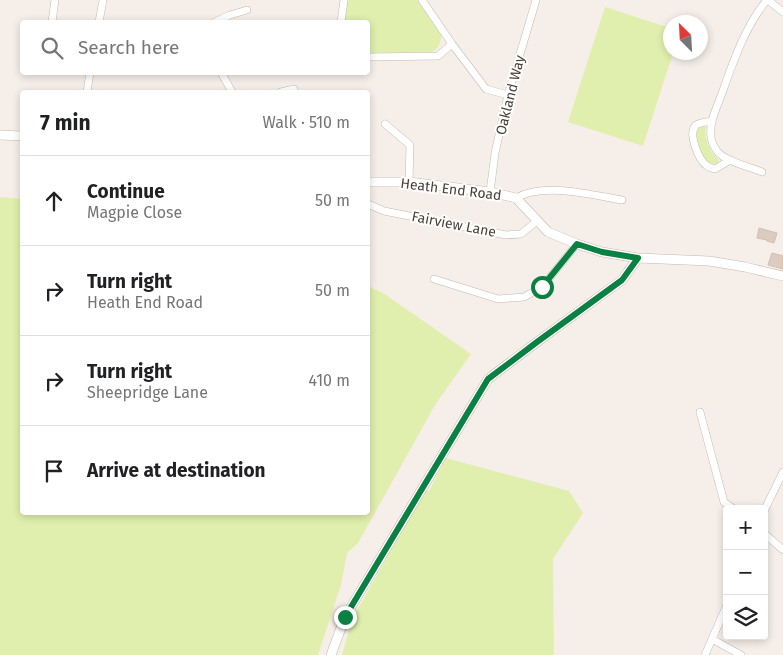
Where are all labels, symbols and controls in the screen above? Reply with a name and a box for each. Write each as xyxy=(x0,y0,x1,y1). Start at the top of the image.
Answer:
north arrow xyxy=(663,15,708,60)
search box xyxy=(20,20,370,75)
icon: search xyxy=(38,34,66,62)
text: Search here xyxy=(78,36,179,59)
street label: Oakland Way xyxy=(492,53,529,137)
text: 7 min xyxy=(40,110,91,136)
text: Walk · 510 m xyxy=(263,113,350,132)
street label: Heath End Road xyxy=(400,175,502,204)
text: Continue xyxy=(87,180,165,203)
icon: ahead xyxy=(40,187,68,215)
text: 50 m xyxy=(315,191,350,210)
text: Magpie Close xyxy=(87,203,182,222)
street label: Fairview Lane xyxy=(410,208,497,241)
text: Turn right xyxy=(87,270,172,293)
route start xyxy=(531,276,554,299)
icon: right xyxy=(40,277,68,305)
text: 50 m xyxy=(315,281,350,300)
text: Heath End Road xyxy=(87,293,203,312)
text: Turn right xyxy=(87,360,172,383)
icon: right xyxy=(40,367,68,395)
text: 410 m xyxy=(309,371,350,390)
text: Sheepridge Lane xyxy=(87,383,208,402)
icon: arrive xyxy=(40,457,68,485)
text: Arrive at destination xyxy=(87,459,266,482)
map controls xyxy=(723,505,768,640)
button: + xyxy=(723,505,768,550)
button: − xyxy=(723,550,768,595)
button: layers xyxy=(723,595,768,640)
route end xyxy=(334,606,357,629)

